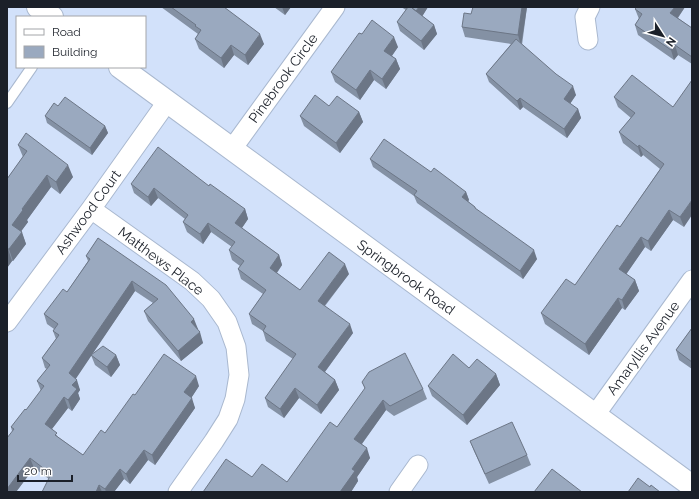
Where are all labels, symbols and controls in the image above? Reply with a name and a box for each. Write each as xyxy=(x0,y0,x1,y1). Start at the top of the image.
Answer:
legend xyxy=(16,16,146,68)
north arrow xyxy=(643,16,683,56)
text: Road xyxy=(52,25,81,39)
street label: Pinebrook Circle xyxy=(245,30,321,126)
text: N xyxy=(663,34,678,49)
text: Building xyxy=(52,45,98,59)
street label: Ashwood Court xyxy=(52,167,124,257)
street label: Matthews Place xyxy=(115,224,207,298)
street label: Springbrook Road xyxy=(354,236,458,318)
street label: Amaryllis Avenue xyxy=(604,298,682,398)
scale bar xyxy=(18,457,72,483)
text: 20 m xyxy=(24,464,52,478)

